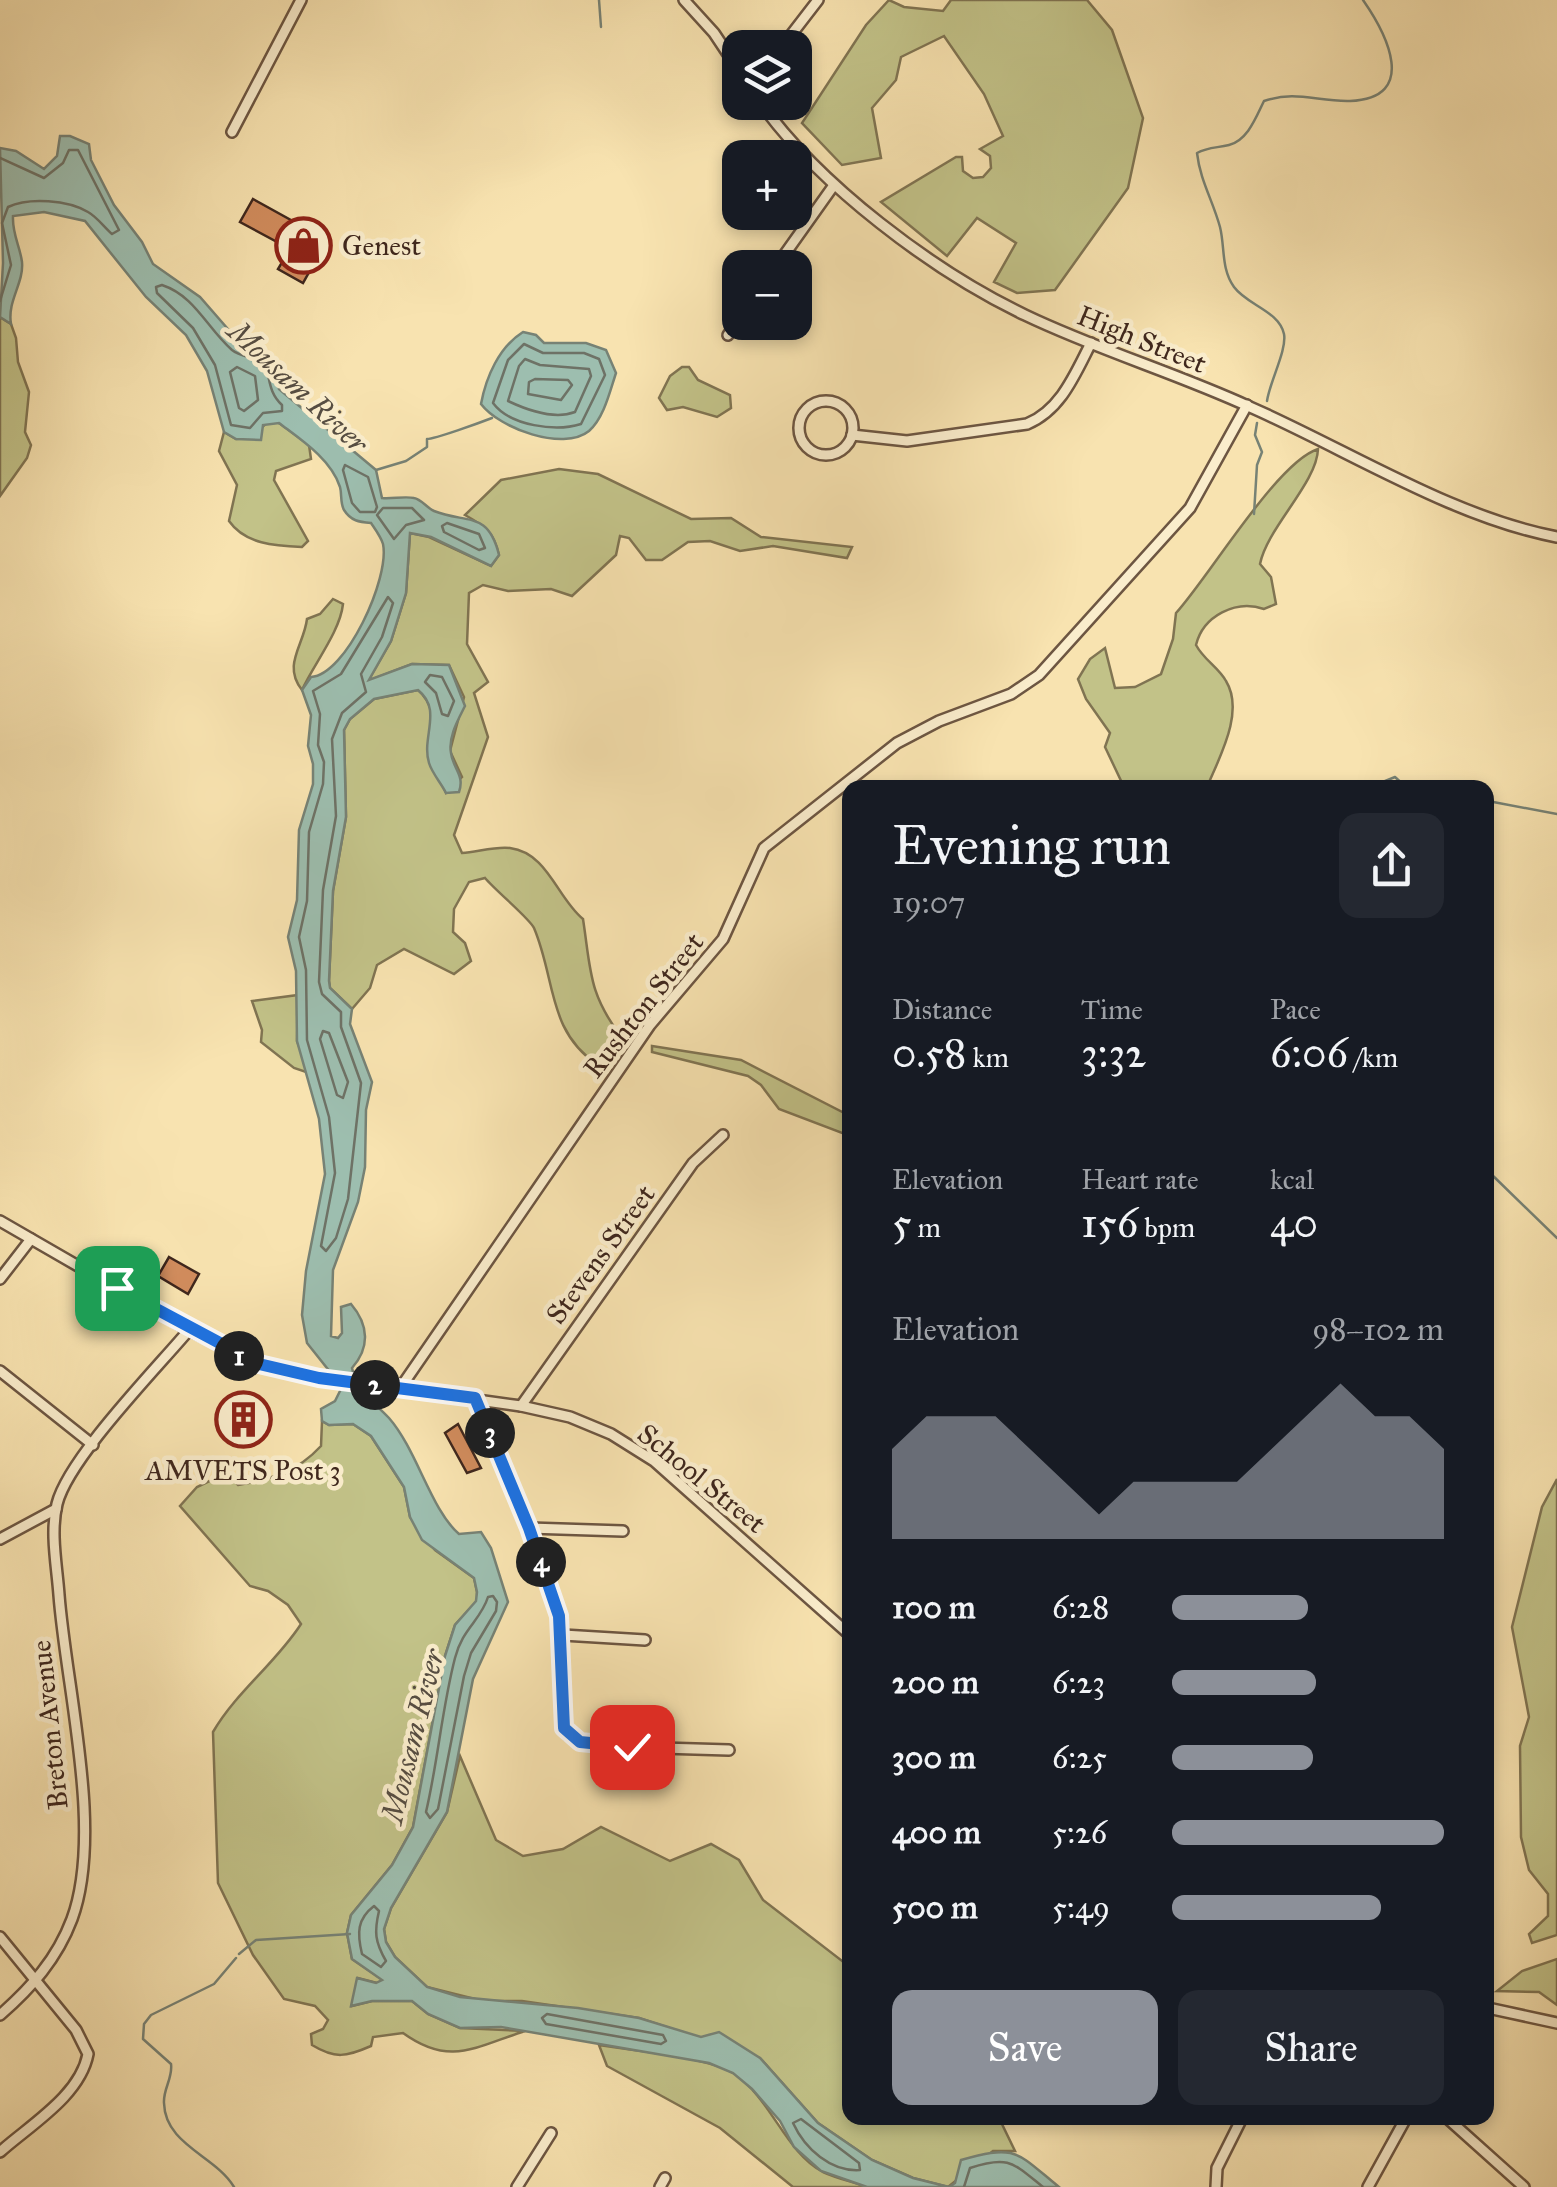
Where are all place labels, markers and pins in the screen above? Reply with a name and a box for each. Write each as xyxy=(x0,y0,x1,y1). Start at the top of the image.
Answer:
shop icon: Genest xyxy=(273,215,333,275)
place label: Genest xyxy=(342,228,421,263)
pin xyxy=(75,1246,160,1331)
pin: 1 xyxy=(214,1331,264,1381)
pin: 2 xyxy=(350,1360,400,1410)
building icon: AMVETS Post 3 xyxy=(213,1389,273,1449)
pin: 3 xyxy=(465,1408,515,1458)
place label: AMVETS Post 3 xyxy=(144,1453,341,1488)
pin: 4 xyxy=(516,1537,566,1587)
pin xyxy=(590,1705,675,1790)

